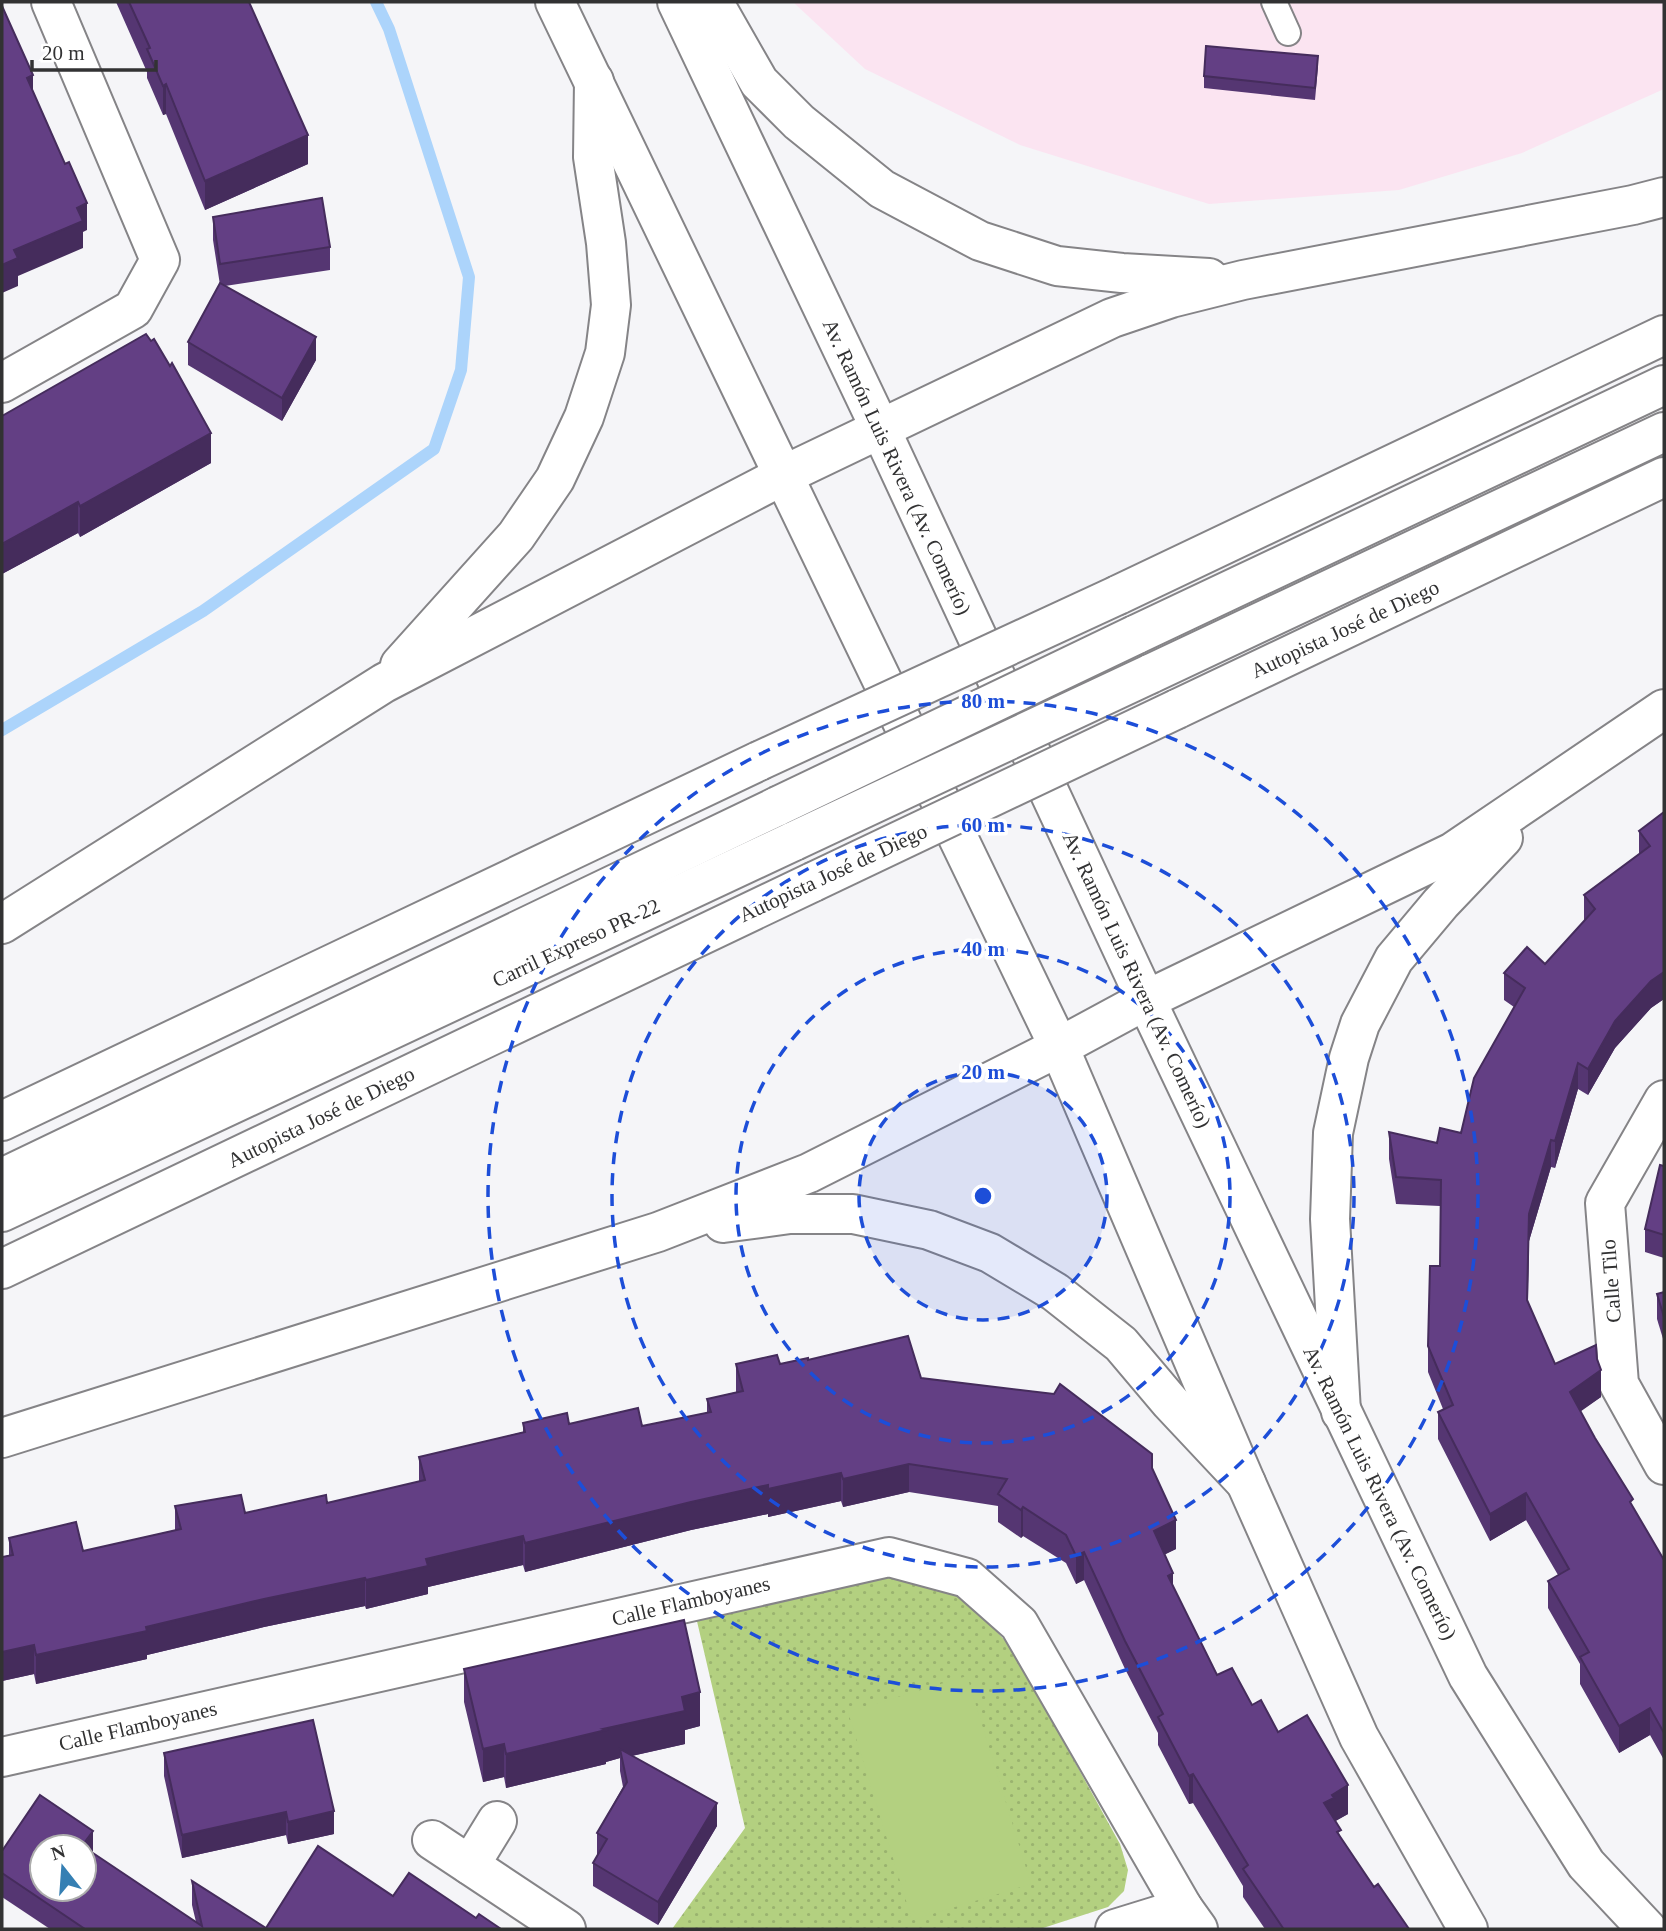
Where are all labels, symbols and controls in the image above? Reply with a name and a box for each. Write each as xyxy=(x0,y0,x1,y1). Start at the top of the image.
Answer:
scale bar xyxy=(32,28,156,72)
text: 20 m xyxy=(42,41,85,65)
street label: Av. Ramón Luis Rivera (Av. Comerío) xyxy=(818,315,976,619)
street label: Autopista José de Diego xyxy=(1247,575,1443,683)
text: 80 m xyxy=(961,689,1005,713)
text: 60 m xyxy=(961,813,1005,837)
street label: Autopista José de Diego xyxy=(735,819,931,927)
street label: Av. Ramón Luis Rivera (Av. Comerío) xyxy=(1058,828,1216,1132)
street label: Carril Expreso PR-22 xyxy=(488,894,664,992)
text: 40 m xyxy=(961,937,1005,961)
text: 20 m xyxy=(961,1060,1005,1084)
street label: Autopista José de Diego xyxy=(224,1061,418,1173)
centre of rings xyxy=(971,1184,995,1208)
street label: Calle Tilo xyxy=(1596,1239,1626,1323)
street label: Av. Ramón Luis Rivera (Av. Comerío) xyxy=(1298,1342,1462,1644)
street label: Calle Flamboyanes xyxy=(610,1571,772,1631)
street label: Calle Flamboyanes xyxy=(57,1696,219,1756)
north arrow xyxy=(28,1833,98,1903)
text: N xyxy=(49,1840,68,1864)

